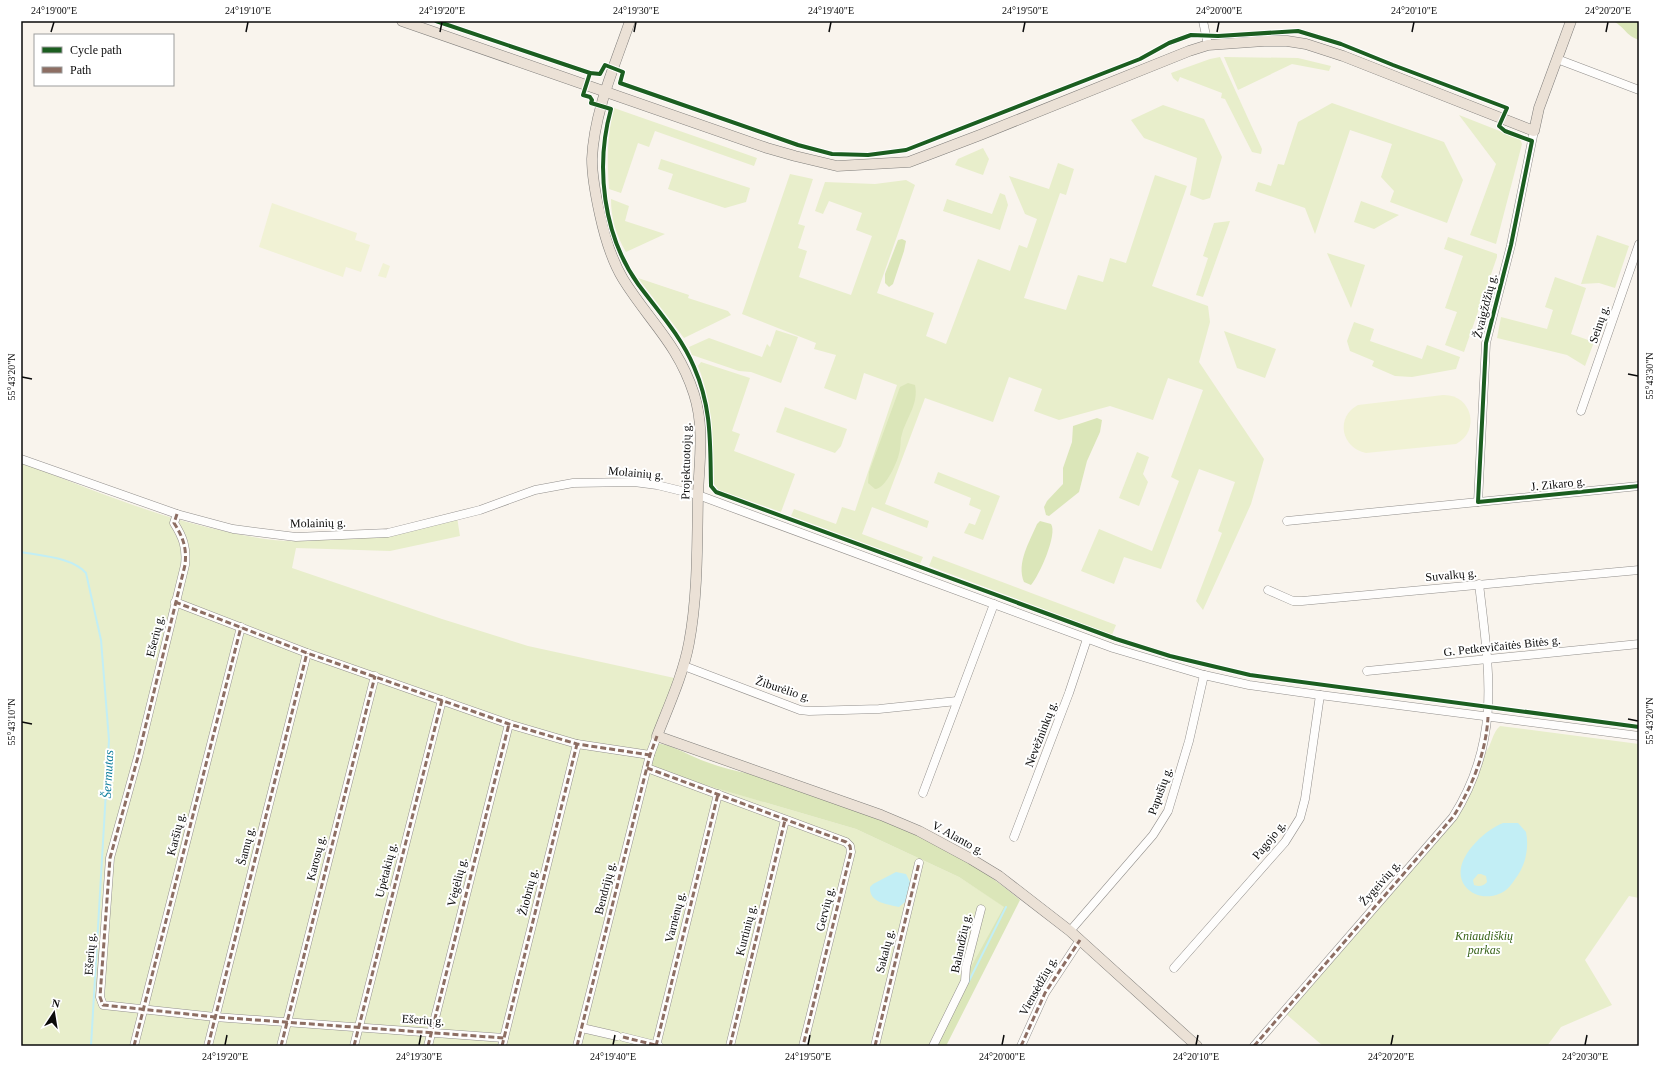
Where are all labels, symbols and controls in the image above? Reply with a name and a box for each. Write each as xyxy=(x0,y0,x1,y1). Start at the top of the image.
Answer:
text: 24°19'00"E xyxy=(31,5,77,16)
text: 24°19'10"E xyxy=(225,5,271,16)
text: 24°19'20"E xyxy=(419,5,465,16)
text: 24°19'30"E xyxy=(613,5,659,16)
text: 24°19'40"E xyxy=(808,5,854,16)
text: 24°19'50"E xyxy=(1002,5,1048,16)
text: 24°20'00"E xyxy=(1196,5,1242,16)
text: 24°20'10"E xyxy=(1391,5,1437,16)
text: 24°20'20"E xyxy=(1585,5,1631,16)
legend xyxy=(34,34,174,86)
text: Cycle path xyxy=(70,43,122,57)
text: Path xyxy=(70,63,91,77)
street label: Žvaigždžių g. xyxy=(1470,272,1500,340)
street label: Seinų g. xyxy=(1586,303,1612,345)
text: 55°43'30"N xyxy=(1644,352,1655,400)
text: 55°43'20"N xyxy=(6,353,17,401)
street label: Projektuotojų g. xyxy=(678,422,694,500)
street label: Molainių g. xyxy=(607,464,665,482)
street label: J. Zikaro g. xyxy=(1530,474,1586,494)
street label: Molainių g. xyxy=(290,516,346,530)
street label: Suvalkų g. xyxy=(1425,566,1477,584)
street label: Ešerių g. xyxy=(143,614,167,658)
street label: G. Petkevičaitės Bitės g. xyxy=(1443,633,1561,659)
street label: Žiburėlio g. xyxy=(754,674,812,704)
text: 55°43'20"N xyxy=(1644,697,1655,745)
text: 55°43'10"N xyxy=(6,698,17,746)
street label: Nevėžninkų g. xyxy=(1022,699,1060,769)
water label: Šermutas xyxy=(99,749,116,799)
street label: Papušių g. xyxy=(1145,765,1175,817)
street label: Karšių g. xyxy=(164,811,188,857)
street label: V. Alanto g. xyxy=(930,818,986,858)
street label: Pagojo g. xyxy=(1249,818,1289,862)
street label: Šamų g. xyxy=(234,825,258,867)
street label: Karosų g. xyxy=(304,834,328,882)
street label: Upėtakių g. xyxy=(372,841,400,899)
street label: Vėgėlių g. xyxy=(444,856,470,908)
street label: Žygeivių g. xyxy=(1357,858,1403,908)
street label: Bendrijų g. xyxy=(592,860,618,916)
street label: Žiobrių g. xyxy=(515,867,541,917)
street label: Gervių g. xyxy=(813,885,837,933)
street label: Varnėnų g. xyxy=(662,890,688,944)
street label: Kurtinių g. xyxy=(733,903,759,957)
street label: Balandžių g. xyxy=(948,912,974,974)
street label: Sakalų g. xyxy=(873,928,897,974)
park label: Kniaudiškių parkas xyxy=(1454,929,1513,957)
street label: Ešerių g. xyxy=(82,932,98,976)
street label: Viensėdžių g. xyxy=(1016,954,1060,1018)
north arrow xyxy=(34,993,74,1033)
text: N xyxy=(51,997,61,1010)
street label: Ešerių g. xyxy=(401,1012,445,1028)
text: 24°19'20"E xyxy=(202,1051,248,1062)
text: 24°19'30"E xyxy=(396,1051,442,1062)
text: 24°19'40"E xyxy=(590,1051,636,1062)
text: 24°19'50"E xyxy=(785,1051,831,1062)
text: 24°20'00"E xyxy=(979,1051,1025,1062)
text: 24°20'10"E xyxy=(1173,1051,1219,1062)
text: 24°20'20"E xyxy=(1368,1051,1414,1062)
text: 24°20'30"E xyxy=(1562,1051,1608,1062)

